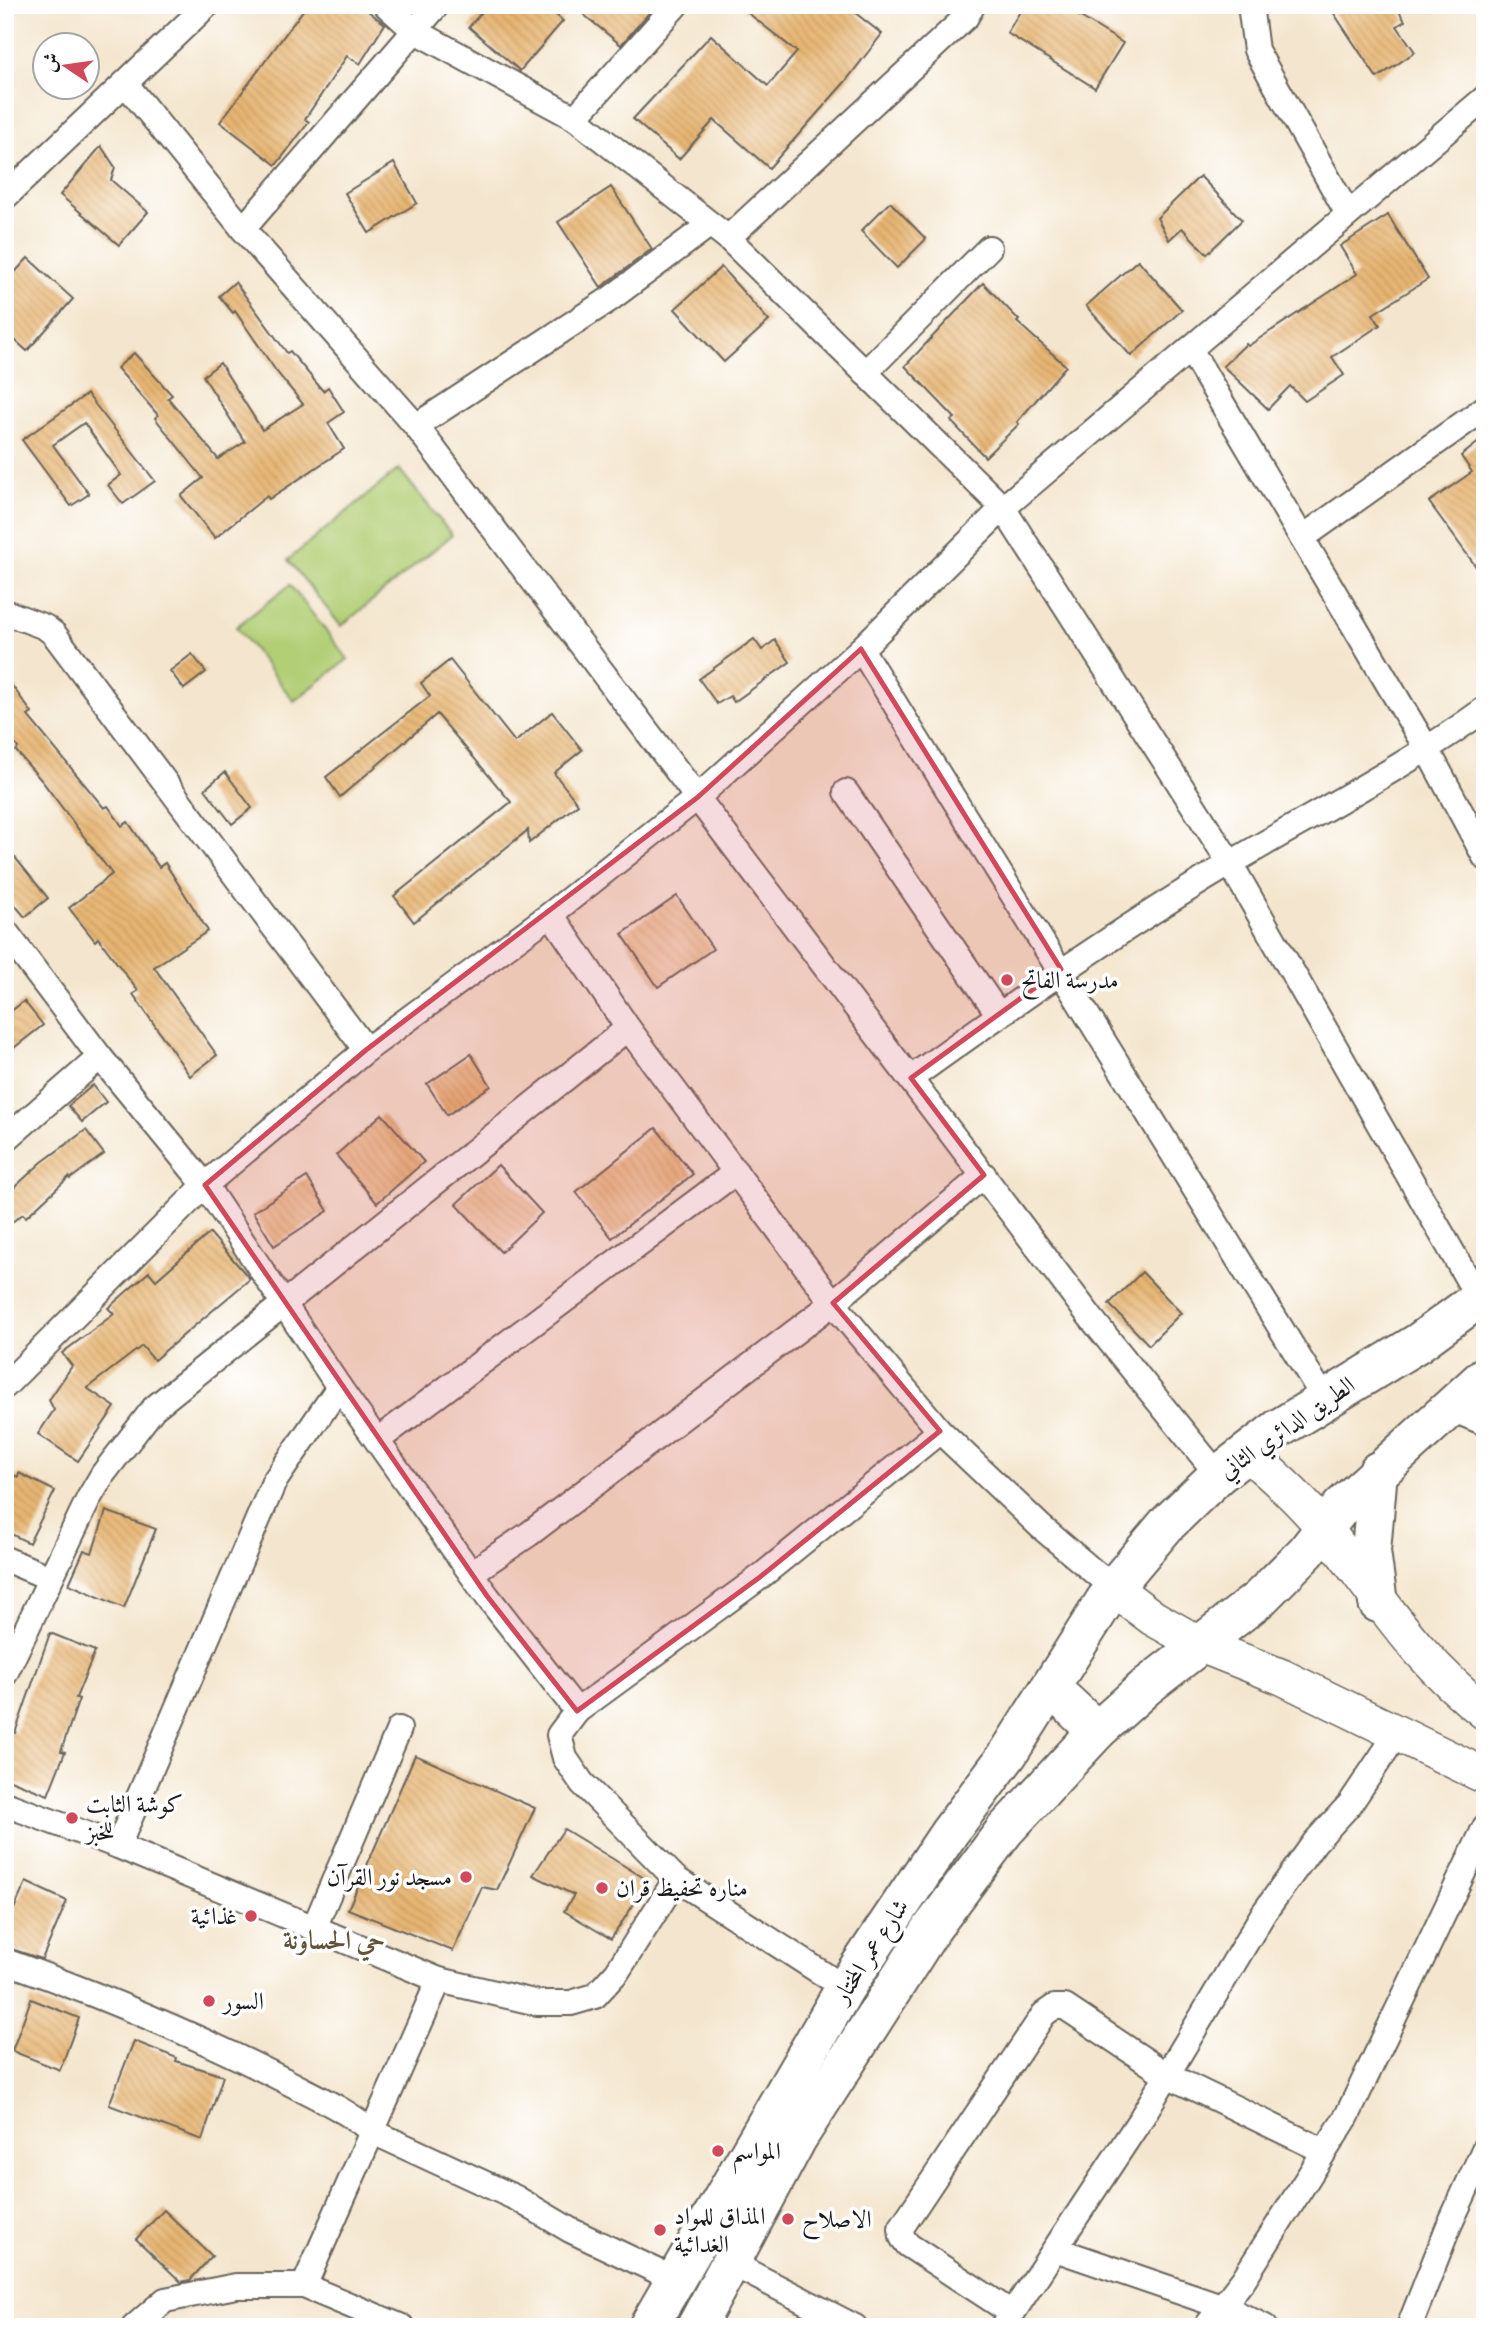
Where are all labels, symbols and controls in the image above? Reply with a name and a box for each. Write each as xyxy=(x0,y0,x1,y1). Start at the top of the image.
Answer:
north arrow xyxy=(32,32,102,102)
text: ش xyxy=(37,51,64,74)
place label: مدرسة الفاتح xyxy=(1021,965,1119,1000)
marker: مدرسة الفاتح xyxy=(999,972,1015,988)
street label: الطريق الدائري الثاني xyxy=(1213,1370,1363,1489)
place label: كوشة الثابت للخبز xyxy=(83,1789,183,1848)
marker: كوشة الثابت للخبز xyxy=(64,1810,80,1826)
place label: مسجد نور القرآن xyxy=(327,1862,452,1893)
marker: مسجد نور القرآن xyxy=(458,1869,474,1885)
place label: مناره تحفيظ قران xyxy=(616,1873,748,1904)
marker: مناره تحفيظ قران xyxy=(594,1880,610,1896)
street label: شارع عمر المختار xyxy=(825,1893,920,2013)
place label: غذائية xyxy=(191,1901,237,1932)
marker: غذائية xyxy=(243,1908,259,1924)
district label: حي الحساونة xyxy=(283,1925,385,1962)
place label: السور xyxy=(221,1986,264,2017)
marker: السور xyxy=(201,1993,217,2009)
place label: المواسم xyxy=(732,2136,781,2175)
marker: المواسم xyxy=(710,2143,726,2159)
place label: المذاق للمواد الغدائية xyxy=(674,2201,765,2260)
place label: الاصلاح xyxy=(802,2204,872,2240)
marker: الاصلاح xyxy=(780,2211,796,2227)
marker: المذاق للمواد الغدائية xyxy=(652,2222,668,2238)

